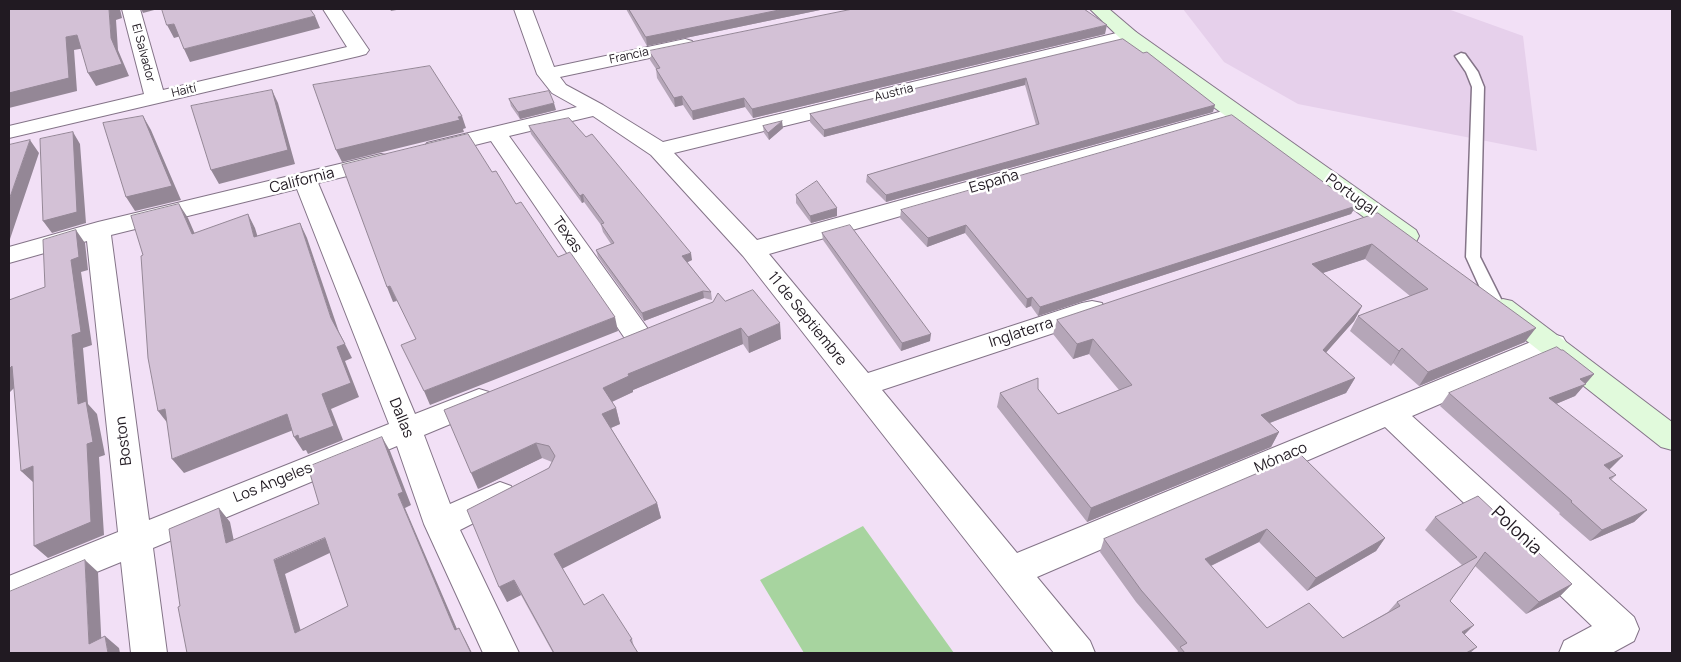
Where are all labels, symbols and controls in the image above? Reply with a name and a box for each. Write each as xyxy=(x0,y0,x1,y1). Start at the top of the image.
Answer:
street label: El Salvador xyxy=(128,22,158,84)
street label: Francia xyxy=(608,45,650,67)
street label: Haití xyxy=(170,81,198,101)
street label: Austria xyxy=(873,81,915,105)
street label: California xyxy=(268,164,336,198)
street label: España xyxy=(967,166,1021,198)
street label: Portugal xyxy=(1322,170,1380,220)
street label: Texas xyxy=(548,213,586,257)
street label: 11 de Septiembre xyxy=(764,268,850,370)
street label: Inglaterra xyxy=(987,314,1055,352)
street label: Dallas xyxy=(385,395,417,441)
street label: Boston xyxy=(112,415,136,467)
street label: Mónaco xyxy=(1252,439,1310,477)
street label: Los Angeles xyxy=(231,459,315,507)
street label: Polonia xyxy=(1486,502,1546,560)

